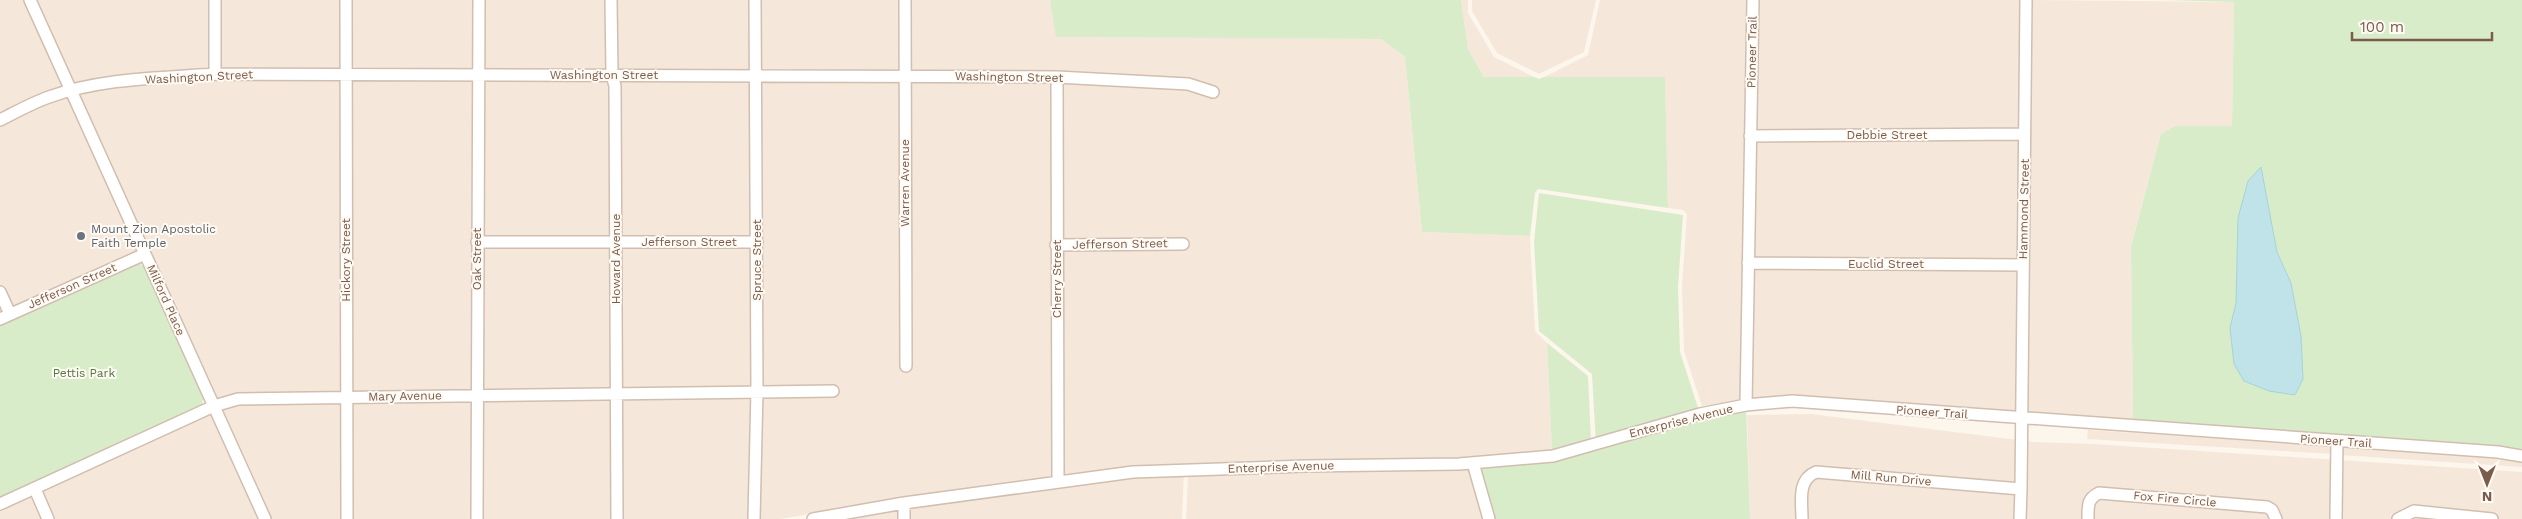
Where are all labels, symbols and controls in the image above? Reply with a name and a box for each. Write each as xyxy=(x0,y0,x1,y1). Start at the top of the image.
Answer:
scale bar xyxy=(2352,10,2492,42)
street label: Pioneer Trail xyxy=(1744,15,1760,88)
text: 100 m xyxy=(2360,18,2404,36)
street label: Washington Street xyxy=(144,67,254,87)
street label: Washington Street xyxy=(550,68,658,82)
street label: Washington Street xyxy=(955,69,1063,85)
street label: Debbie Street xyxy=(1847,128,1927,142)
street label: Warren Avenue xyxy=(898,139,912,227)
street label: Hammond Street xyxy=(2016,159,2032,259)
street label: Howard Avenue xyxy=(609,214,623,304)
street label: Hickory Street xyxy=(339,218,353,302)
street label: Spruce Street xyxy=(750,219,764,301)
place label: Mount Zion Apostolic Faith Temple xyxy=(91,222,216,250)
street label: Oak Street xyxy=(470,228,484,290)
marker: Mount Zion Apostolic Faith Temple xyxy=(75,230,87,242)
street label: Jefferson Street xyxy=(641,235,737,249)
street label: Jefferson Street xyxy=(1072,236,1168,252)
street label: Cherry Street xyxy=(1050,240,1064,318)
street label: Euclid Street xyxy=(1848,257,1924,271)
street label: Jefferson Street xyxy=(26,260,118,312)
street label: Milford Place xyxy=(144,262,188,338)
park label: Pettis Park xyxy=(53,366,116,380)
street label: Mary Avenue xyxy=(368,388,442,404)
street label: Enterprise Avenue xyxy=(1628,401,1735,441)
street label: Pioneer Trail xyxy=(1896,402,1969,422)
street label: Pioneer Trail xyxy=(2300,431,2373,451)
street label: Enterprise Avenue xyxy=(1227,458,1335,476)
north arrow xyxy=(2462,459,2512,509)
street label: Mill Run Drive xyxy=(1850,467,1932,489)
street label: Fox Fire Circle xyxy=(2133,488,2217,510)
text: N xyxy=(2482,489,2492,505)

